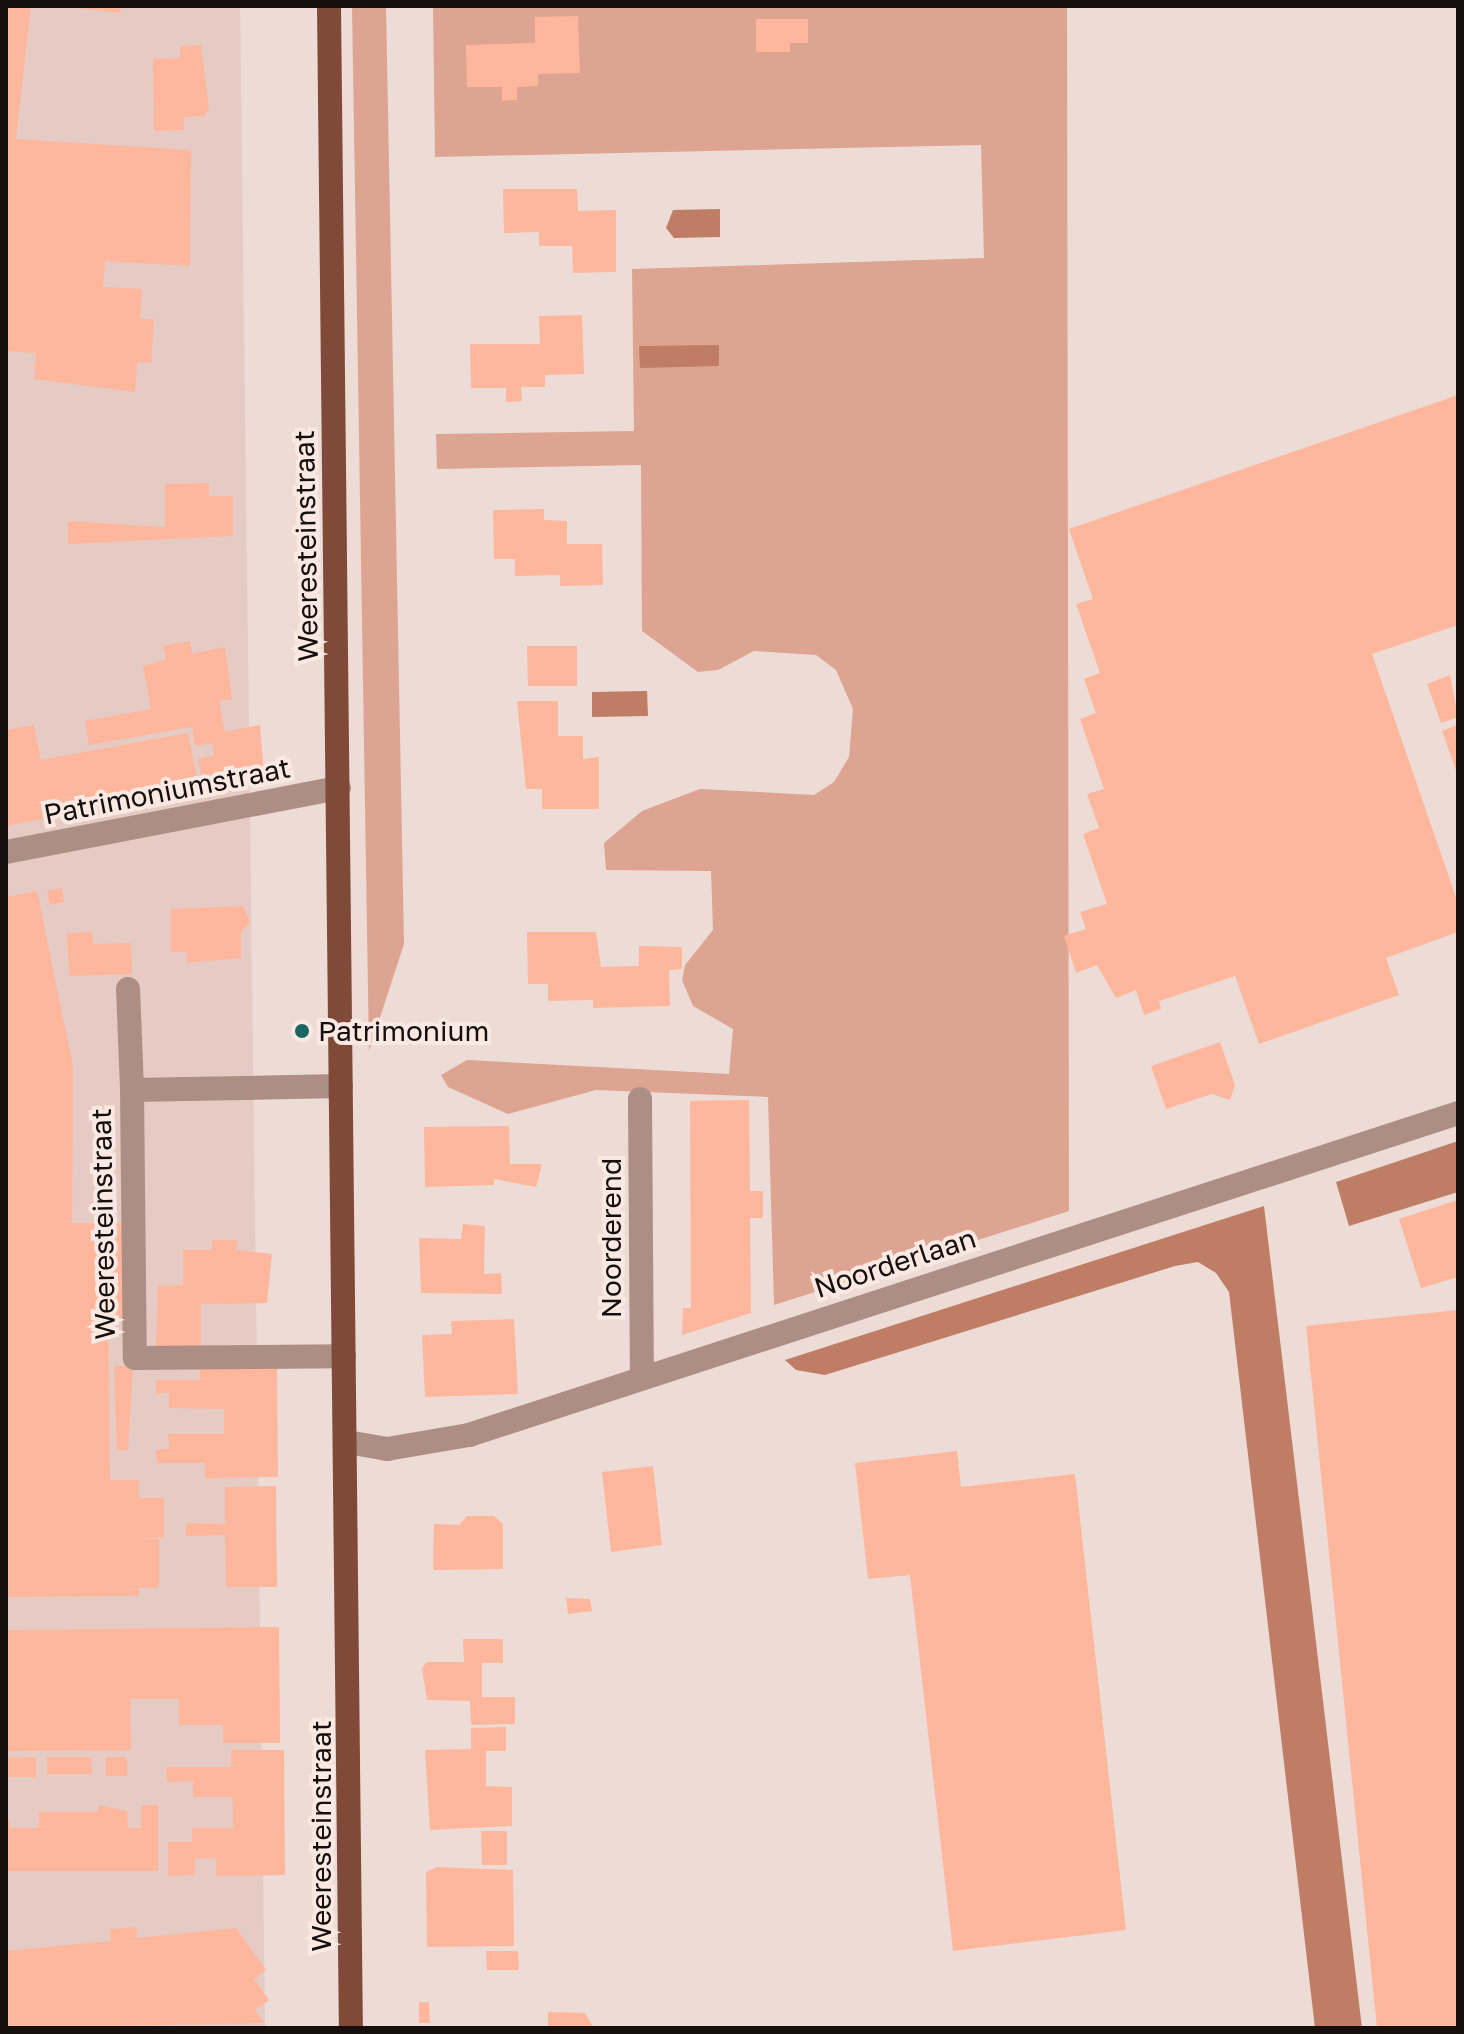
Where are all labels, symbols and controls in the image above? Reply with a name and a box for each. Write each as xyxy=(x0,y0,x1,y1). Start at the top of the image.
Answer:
street label: Weeresteinstraat xyxy=(287,430,325,662)
street label: Patrimoniumstraat xyxy=(41,751,293,831)
place label: Patrimonium xyxy=(318,1014,489,1048)
marker: Patrimonium xyxy=(293,1022,311,1040)
street label: Weeresteinstraat xyxy=(84,1108,122,1340)
street label: Noorderend xyxy=(594,1158,628,1318)
street label: Noorderlaan xyxy=(810,1221,980,1305)
street label: Weeresteinstraat xyxy=(304,1720,338,1952)

